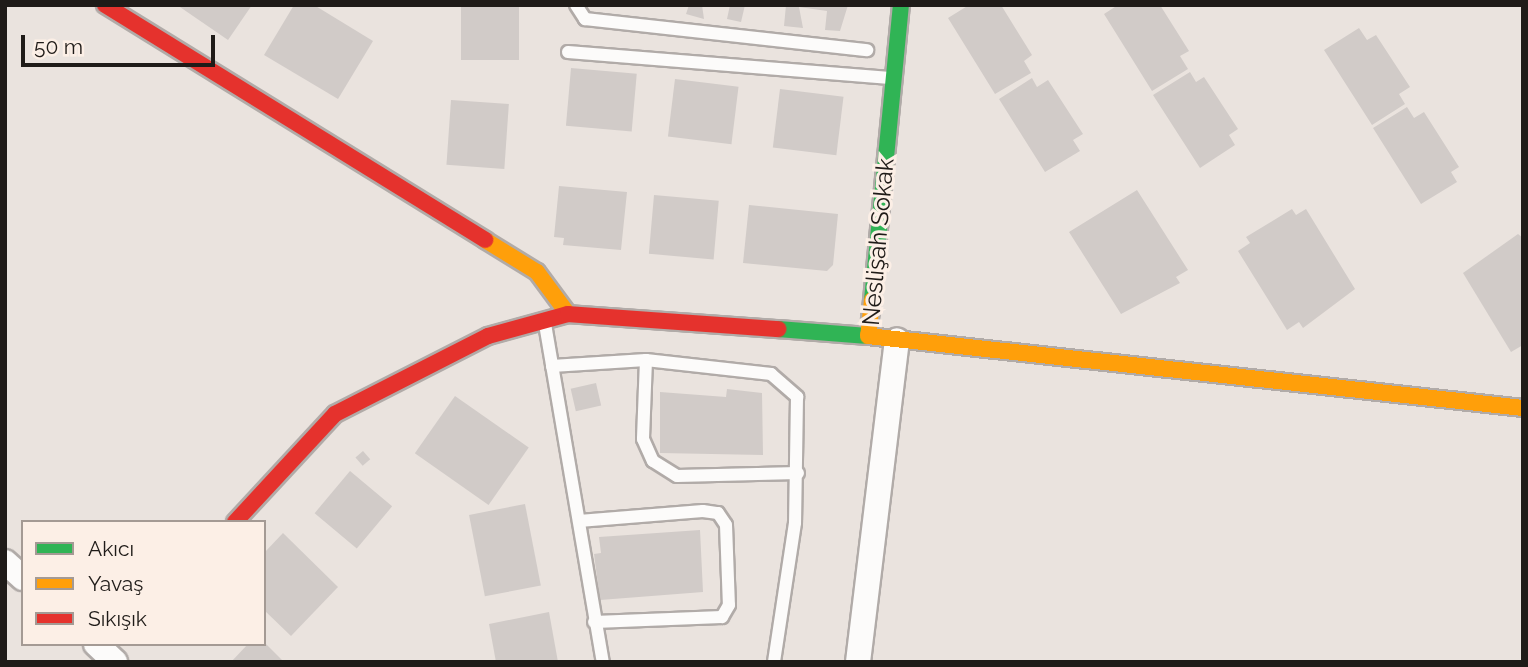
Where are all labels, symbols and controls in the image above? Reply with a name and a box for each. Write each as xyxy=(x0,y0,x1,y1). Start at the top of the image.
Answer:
scale bar xyxy=(24,21,219,65)
text: 50 m xyxy=(34,34,83,59)
street label: Neslişah Sokak xyxy=(856,157,900,327)
legend xyxy=(21,520,266,646)
text: Akıcı xyxy=(88,536,134,561)
text: Yavaş xyxy=(88,571,143,596)
text: Sıkışık xyxy=(88,606,147,631)

